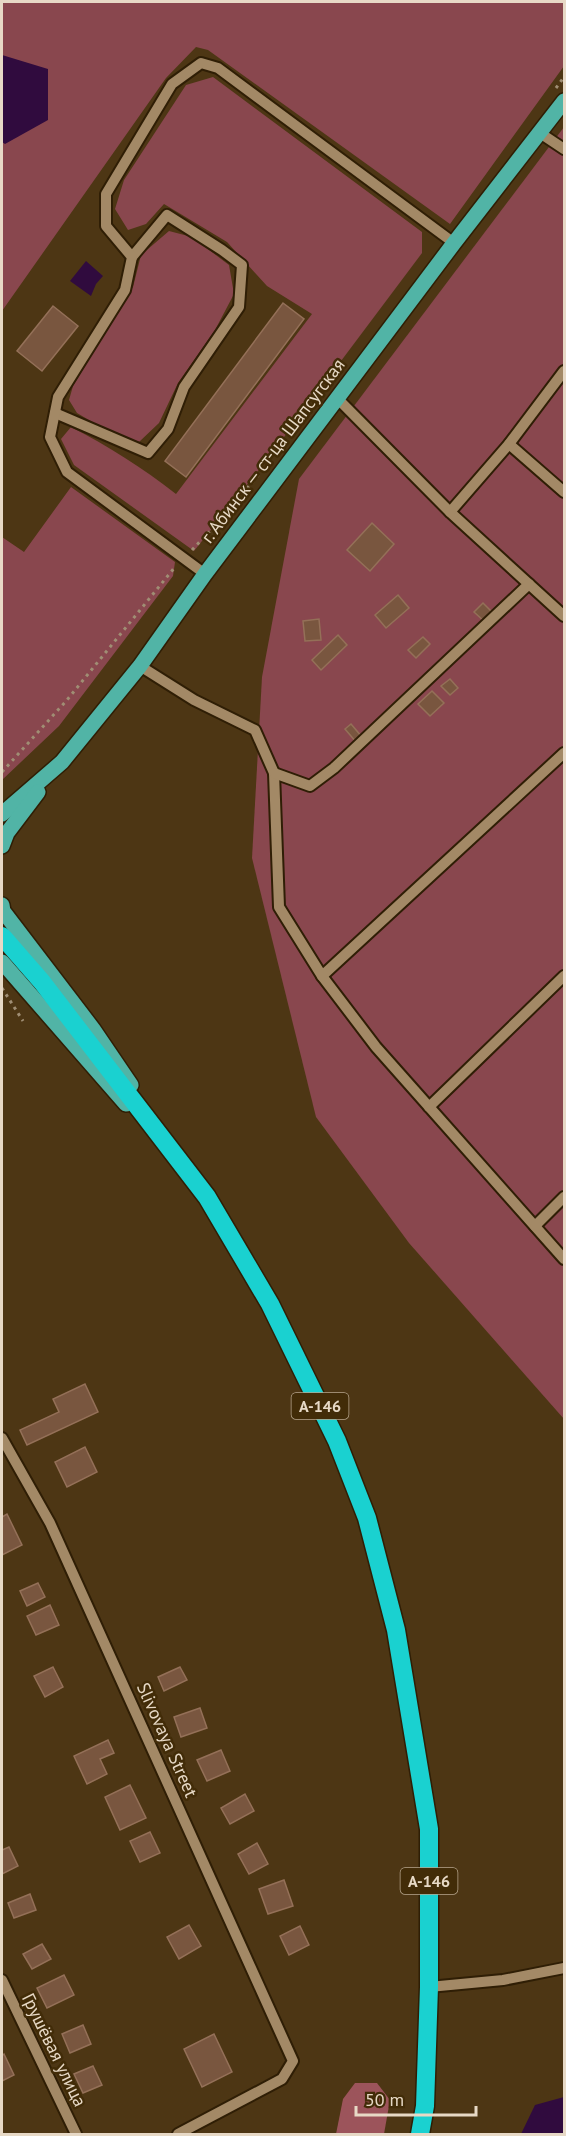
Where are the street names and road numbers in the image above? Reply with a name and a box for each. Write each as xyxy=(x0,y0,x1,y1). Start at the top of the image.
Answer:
street label: г. Абинск — ст-ца Шапсугская xyxy=(196,354,350,548)
road number: А-146 xyxy=(292,1393,348,1419)
street label: Slivovaya Street xyxy=(132,1679,203,1801)
road number: А-146 xyxy=(400,1868,458,1894)
street label: Грушёвая улица xyxy=(17,1989,92,2110)

